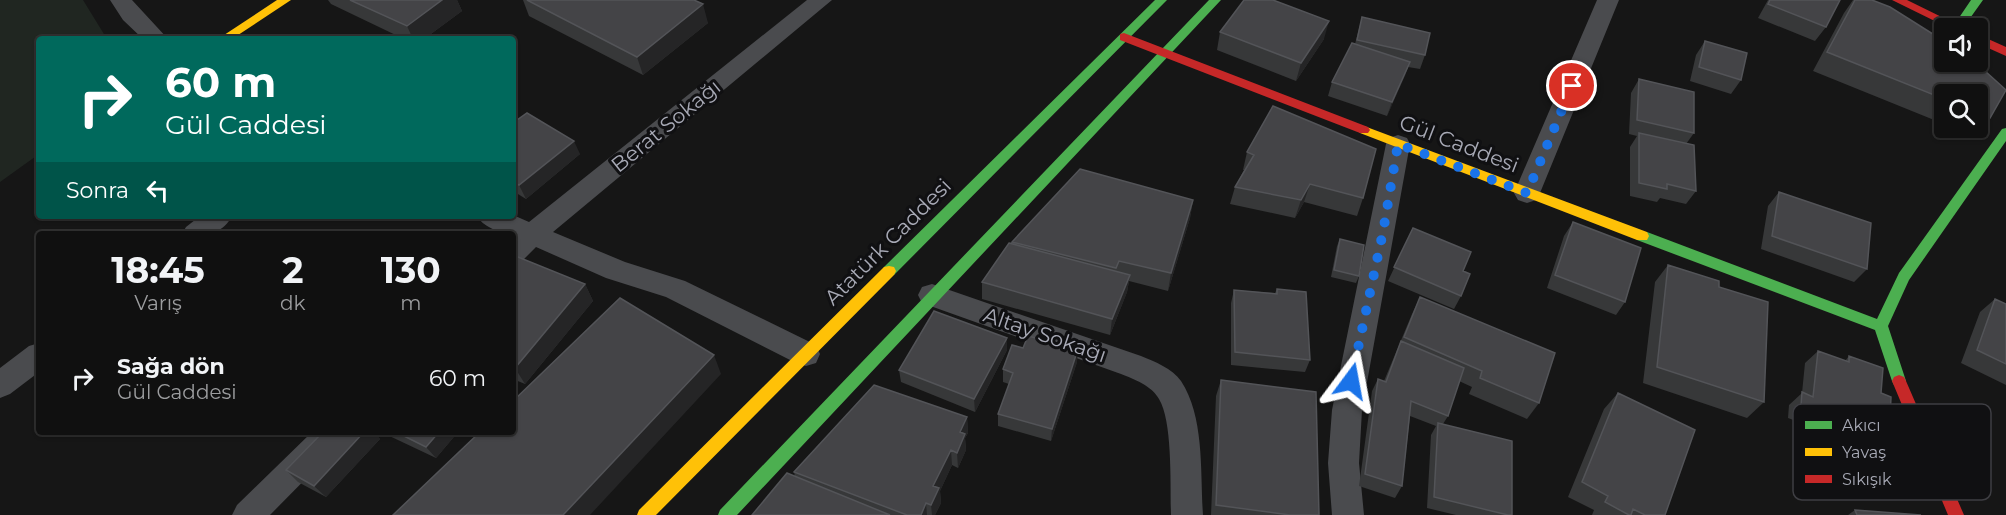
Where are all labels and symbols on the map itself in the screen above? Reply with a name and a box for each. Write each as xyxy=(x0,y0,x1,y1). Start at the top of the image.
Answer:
pin xyxy=(1546,60,1597,111)
street label: Berat Sokağı xyxy=(606,74,725,177)
street label: Gül Caddesi xyxy=(1396,109,1522,178)
street label: Atatürk Caddesi xyxy=(819,173,956,310)
street label: Altay Sokağı xyxy=(980,302,1110,367)
position arrow xyxy=(1319,349,1383,413)
legend xyxy=(1793,404,1991,500)
text: Akıcı xyxy=(1842,416,1881,435)
text: Yavaş xyxy=(1842,443,1886,462)
text: Sıkışık xyxy=(1842,470,1892,489)

